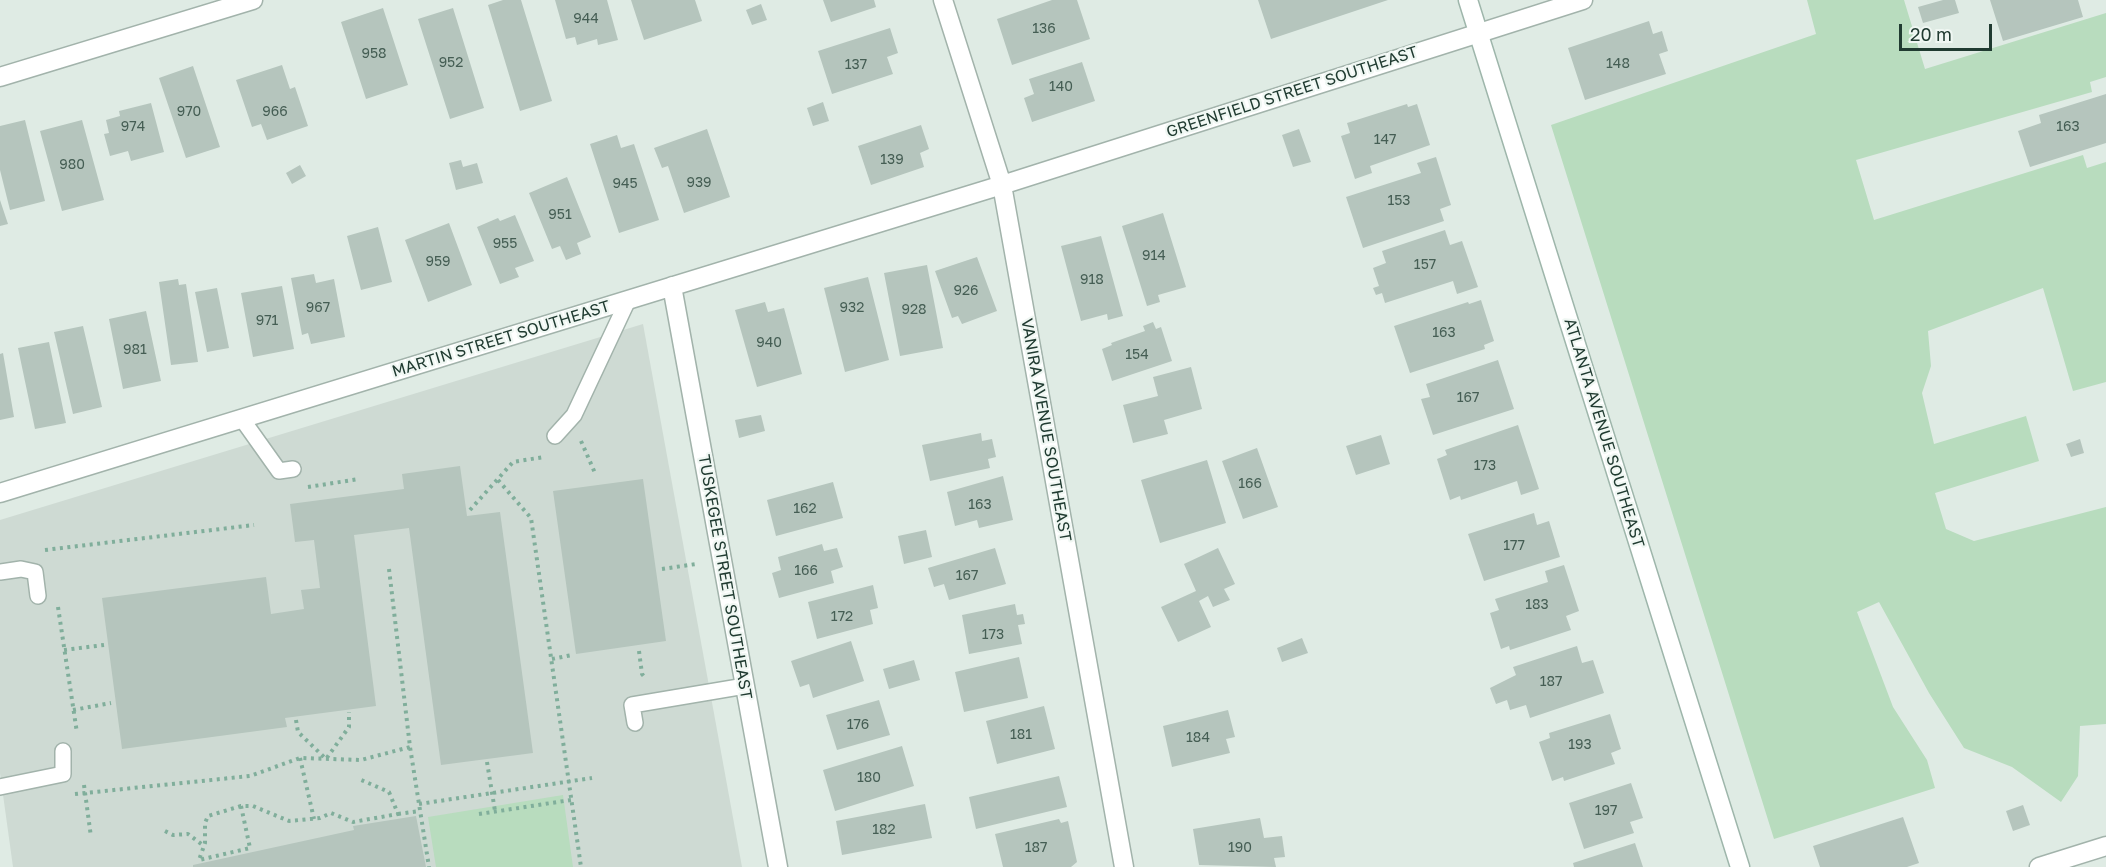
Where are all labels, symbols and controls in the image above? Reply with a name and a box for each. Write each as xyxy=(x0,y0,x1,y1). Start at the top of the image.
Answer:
house number: 944 xyxy=(573,11,599,27)
scale bar xyxy=(1902,12,1995,50)
house number: 136 xyxy=(1032,21,1056,37)
text: 20 m xyxy=(1910,23,1952,45)
street label: GREENFIELD STREET SOUTHEAST xyxy=(1164,42,1420,142)
house number: 958 xyxy=(361,46,387,62)
house number: 952 xyxy=(439,55,463,71)
house number: 148 xyxy=(1606,56,1630,72)
house number: 137 xyxy=(845,57,867,73)
house number: 140 xyxy=(1049,79,1073,95)
house number: 970 xyxy=(177,104,201,120)
house number: 966 xyxy=(262,104,288,120)
house number: 974 xyxy=(121,119,145,135)
house number: 163 xyxy=(2056,119,2080,135)
house number: 147 xyxy=(1374,132,1396,148)
house number: 139 xyxy=(880,152,904,168)
house number: 980 xyxy=(59,157,85,173)
house number: 939 xyxy=(686,175,712,191)
house number: 945 xyxy=(612,176,638,192)
house number: 153 xyxy=(1387,193,1411,209)
house number: 951 xyxy=(548,207,572,223)
house number: 955 xyxy=(493,236,517,252)
house number: 914 xyxy=(1142,248,1166,264)
house number: 959 xyxy=(425,254,451,270)
house number: 157 xyxy=(1414,257,1436,273)
house number: 918 xyxy=(1080,272,1104,288)
house number: 926 xyxy=(953,283,979,299)
street label: MARTIN STREET SOUTHEAST xyxy=(390,297,612,381)
house number: 967 xyxy=(306,300,330,316)
house number: 932 xyxy=(840,300,864,316)
house number: 928 xyxy=(901,302,927,318)
house number: 971 xyxy=(256,313,278,329)
street label: ATLANTA AVENUE SOUTHEAST xyxy=(1560,316,1648,550)
street label: VANIRA AVENUE SOUTHEAST xyxy=(1017,317,1075,543)
house number: 163 xyxy=(1432,325,1456,341)
house number: 940 xyxy=(756,335,782,351)
house number: 981 xyxy=(123,342,147,358)
house number: 154 xyxy=(1125,347,1149,363)
house number: 167 xyxy=(1457,390,1479,406)
street label: TUSKEGEE STREET SOUTHEAST xyxy=(694,453,756,701)
house number: 173 xyxy=(1474,458,1496,474)
house number: 166 xyxy=(1238,476,1262,492)
house number: 163 xyxy=(968,497,992,513)
house number: 162 xyxy=(793,501,817,517)
house number: 177 xyxy=(1503,538,1525,554)
house number: 166 xyxy=(794,563,818,579)
house number: 167 xyxy=(956,568,978,584)
house number: 183 xyxy=(1525,597,1549,613)
house number: 172 xyxy=(831,609,853,625)
house number: 173 xyxy=(982,627,1004,643)
house number: 187 xyxy=(1540,674,1562,690)
house number: 176 xyxy=(847,717,869,733)
house number: 181 xyxy=(1010,727,1032,743)
house number: 184 xyxy=(1186,730,1210,746)
house number: 193 xyxy=(1568,737,1592,753)
house number: 180 xyxy=(857,770,881,786)
house number: 197 xyxy=(1595,803,1617,819)
house number: 182 xyxy=(872,822,896,838)
house number: 187 xyxy=(1025,840,1047,856)
house number: 190 xyxy=(1228,840,1252,856)

